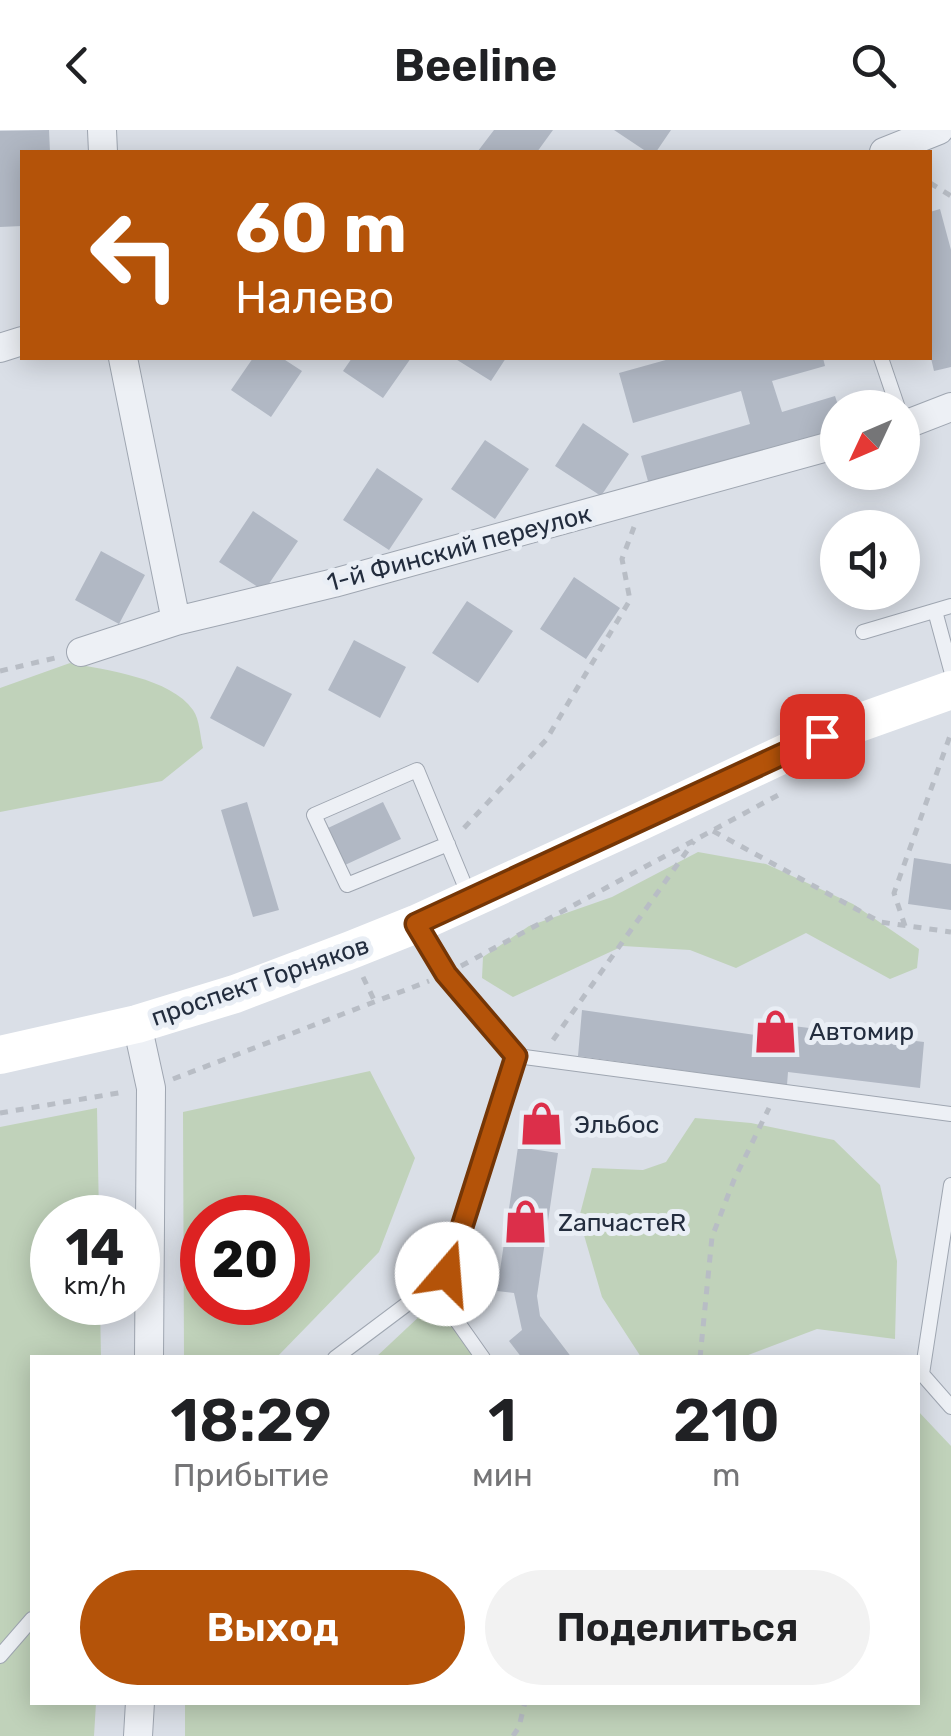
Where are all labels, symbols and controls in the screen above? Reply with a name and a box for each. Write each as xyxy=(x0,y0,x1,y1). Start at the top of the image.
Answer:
icon: back xyxy=(50,38,105,93)
icon: search xyxy=(846,38,901,93)
text: Beeline xyxy=(394,39,557,92)
text: 60 m xyxy=(235,187,407,270)
icon: left xyxy=(70,190,200,320)
text: Налево xyxy=(235,271,394,324)
north arrow xyxy=(820,390,920,490)
map controls xyxy=(820,390,920,610)
street label: 1-й Финский переулок xyxy=(324,499,594,597)
button: sound xyxy=(820,510,920,610)
pin xyxy=(780,694,865,779)
icon: arrive xyxy=(795,709,850,764)
street label: проспект Горняков xyxy=(147,930,373,1032)
shop icon: Автомир xyxy=(752,1007,800,1055)
place label: Автомир xyxy=(809,1017,914,1046)
shop icon: Эльбос xyxy=(517,1100,565,1148)
place label: Эльбос xyxy=(574,1110,659,1139)
speed limit sign: 20 xyxy=(180,1195,310,1325)
shop icon: ZапчастеR xyxy=(501,1198,549,1246)
place label: ZапчастеR xyxy=(558,1208,686,1237)
text: 14 xyxy=(66,1218,125,1278)
position arrow xyxy=(395,1222,499,1326)
text: km/h xyxy=(64,1271,126,1300)
text: 18:29 xyxy=(170,1385,332,1456)
text: 1 xyxy=(488,1385,517,1456)
text: 210 xyxy=(673,1385,780,1456)
text: Прибытие xyxy=(173,1456,329,1494)
text: мин xyxy=(472,1456,533,1494)
text: m xyxy=(712,1456,741,1494)
button: Выход xyxy=(80,1570,465,1685)
button: Поделиться xyxy=(485,1570,870,1685)

